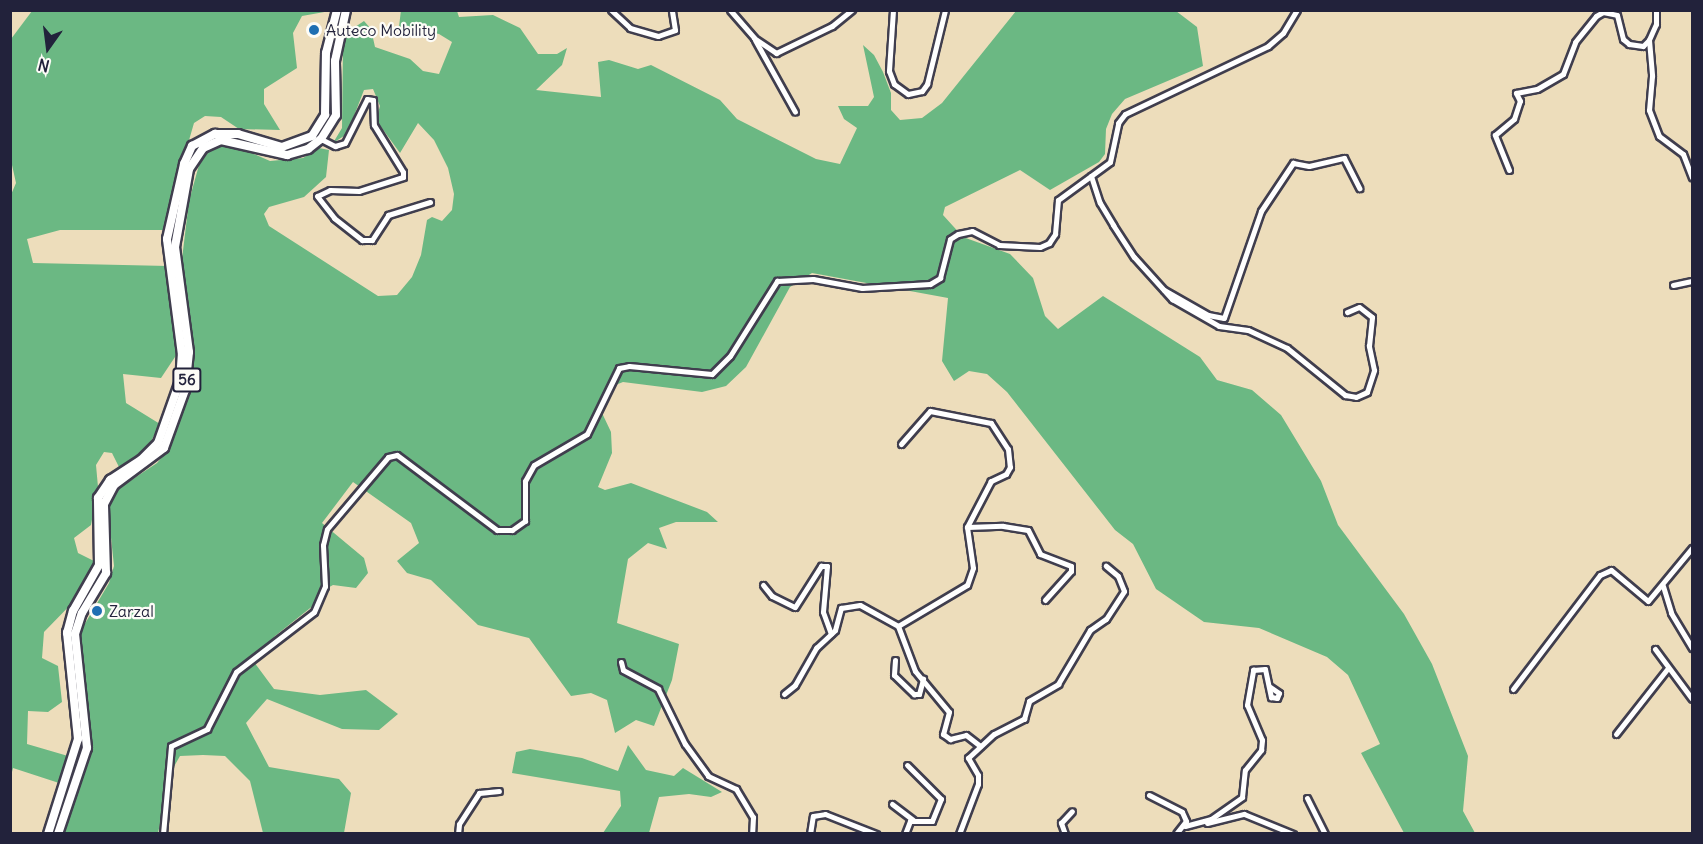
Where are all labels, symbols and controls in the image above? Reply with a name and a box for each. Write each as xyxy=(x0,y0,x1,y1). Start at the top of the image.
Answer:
north arrow xyxy=(18,18,78,78)
place label: Auteco Mobility xyxy=(326,20,436,40)
marker: Auteco Mobility xyxy=(307,23,321,37)
text: N xyxy=(36,54,51,77)
road number: 56 xyxy=(172,368,202,392)
place label: Zarzal xyxy=(109,601,154,621)
marker: Zarzal xyxy=(90,604,104,618)

